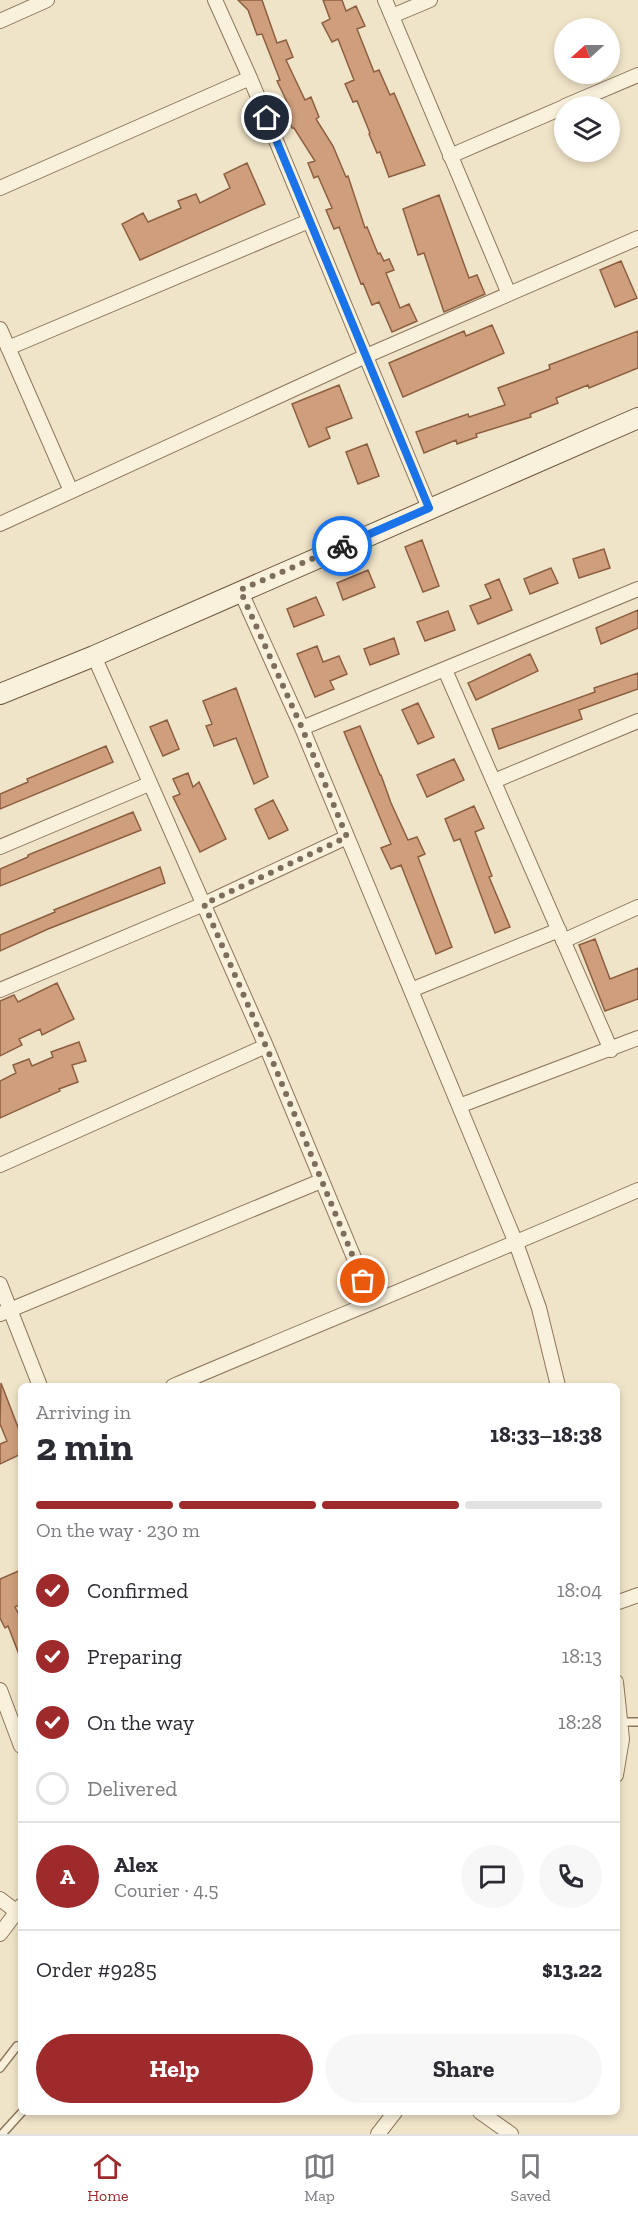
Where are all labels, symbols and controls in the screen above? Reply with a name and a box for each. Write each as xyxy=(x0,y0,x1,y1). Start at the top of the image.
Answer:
north arrow xyxy=(554,18,620,84)
map controls xyxy=(554,18,620,162)
pin xyxy=(241,92,292,143)
button: layers xyxy=(554,96,620,162)
icon: home xyxy=(250,101,283,134)
courier xyxy=(312,516,372,576)
icon: bike xyxy=(326,530,359,563)
pin xyxy=(337,1255,388,1306)
icon: bag xyxy=(346,1264,379,1297)
text: Arriving in xyxy=(36,1400,131,1424)
text: 18:33–18:38 xyxy=(490,1421,602,1448)
text: 2 min xyxy=(36,1423,133,1470)
text: On the way · 230 m xyxy=(36,1518,200,1542)
icon: check xyxy=(36,1574,69,1607)
text: Confirmed xyxy=(87,1577,188,1604)
text: 18:04 xyxy=(557,1578,602,1602)
icon: check xyxy=(36,1640,69,1673)
text: Preparing xyxy=(87,1643,182,1670)
text: 18:13 xyxy=(562,1644,602,1668)
icon: check xyxy=(36,1706,69,1739)
text: On the way xyxy=(87,1709,194,1736)
text: 18:28 xyxy=(558,1710,602,1734)
text: Delivered xyxy=(87,1775,177,1802)
button: chat xyxy=(461,1845,524,1908)
button: phone xyxy=(539,1845,602,1908)
text: Alex xyxy=(114,1851,158,1878)
text: A xyxy=(60,1863,75,1890)
text: Courier · 4.5 xyxy=(114,1878,219,1902)
text: Order #9285 xyxy=(36,1956,157,1983)
text: $13.22 xyxy=(542,1956,602,1983)
button: Help xyxy=(36,2034,313,2103)
button: Share xyxy=(325,2034,602,2103)
tab: Home xyxy=(87,2150,129,2205)
tab: Map xyxy=(303,2150,336,2205)
tab: Saved xyxy=(511,2150,551,2205)

